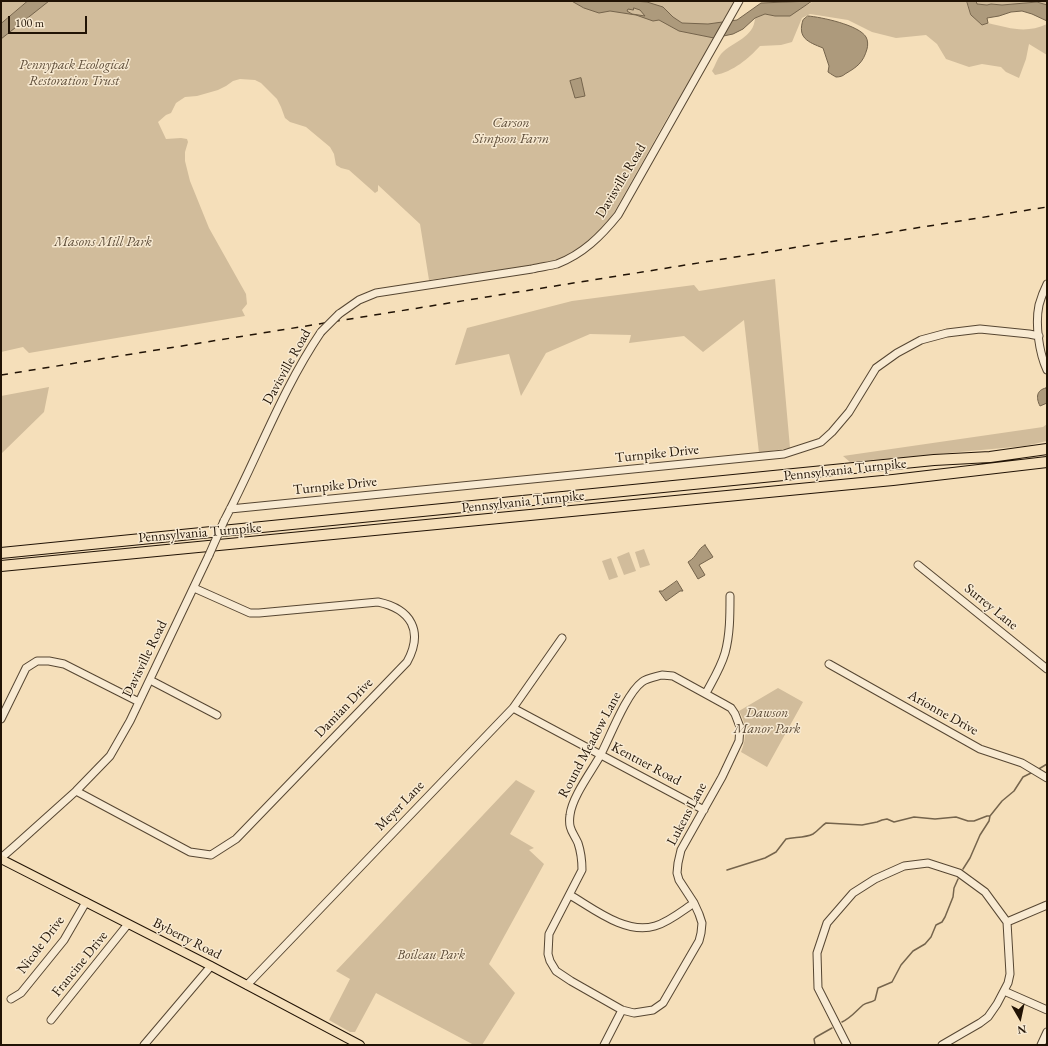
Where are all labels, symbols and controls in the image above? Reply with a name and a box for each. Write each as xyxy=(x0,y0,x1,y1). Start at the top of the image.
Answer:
scale bar xyxy=(10,8,89,34)
text: 100 m xyxy=(15,15,44,31)
park label: Pennypack Ecological Restoration Trust xyxy=(19,57,129,90)
park label: Carson Simpson Farm xyxy=(473,115,549,148)
street label: Davisville Road xyxy=(592,141,650,221)
park label: Masons Mill Park xyxy=(54,234,152,250)
street label: Davisville Road xyxy=(259,326,315,408)
street label: Turnpike Drive xyxy=(614,441,700,467)
street label: Pennsylvania Turnpike xyxy=(783,455,907,485)
street label: Turnpike Drive xyxy=(292,473,378,499)
street label: Pennsylvania Turnpike xyxy=(461,487,585,517)
street label: Pennsylvania Turnpike xyxy=(138,519,262,547)
street label: Surrey Lane xyxy=(961,580,1021,634)
street label: Davisville Road xyxy=(119,618,171,700)
street label: Damian Drive xyxy=(312,675,376,741)
street label: Arionne Drive xyxy=(905,687,981,739)
street label: Round Meadow Lane xyxy=(555,689,625,801)
park label: Dawson Manor Park xyxy=(734,705,800,738)
street label: Kentner Road xyxy=(608,739,684,789)
street label: Meyer Lane xyxy=(372,777,428,835)
street label: Lukens Lane xyxy=(663,780,711,848)
street label: Nicole Drive xyxy=(14,913,68,977)
street label: Byberry Road xyxy=(150,915,224,963)
street label: Francine Drive xyxy=(48,928,112,1000)
park label: Boileau Park xyxy=(397,947,465,963)
north arrow xyxy=(1000,998,1040,1038)
text: N xyxy=(1016,1022,1027,1037)

